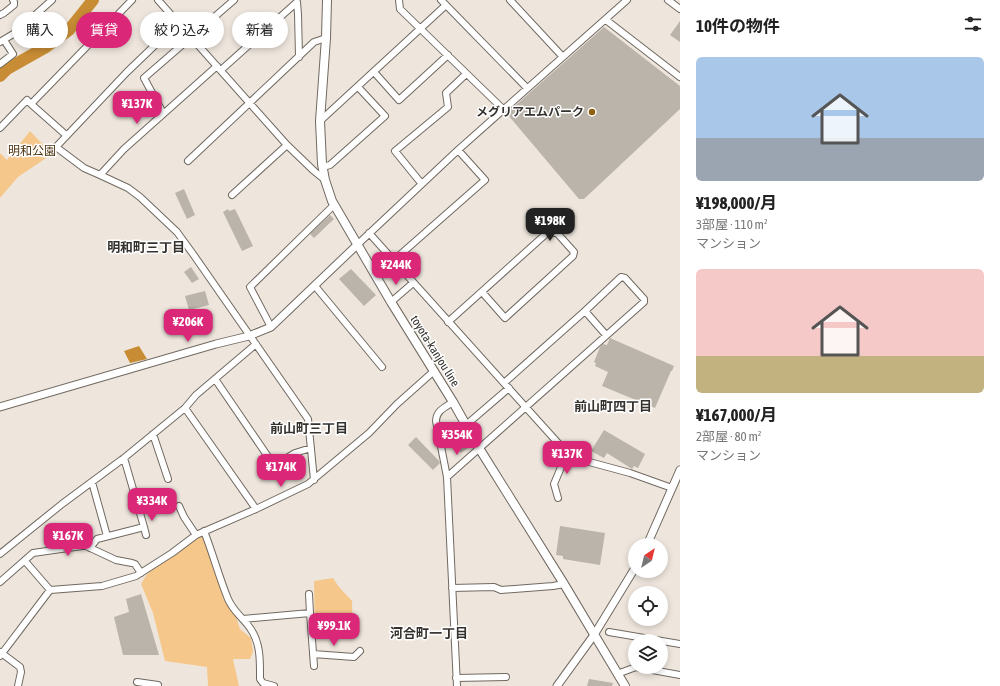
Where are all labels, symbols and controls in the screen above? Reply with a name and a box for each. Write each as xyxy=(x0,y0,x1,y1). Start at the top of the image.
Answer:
chip: 購入 xyxy=(12,12,68,48)
chip: 賃貸 xyxy=(76,12,132,48)
chip: 絞り込み xyxy=(140,12,224,48)
chip: 新着 xyxy=(232,12,288,48)
icon: filters xyxy=(962,13,984,35)
text: 10件の物件 xyxy=(696,16,780,36)
icon: home xyxy=(804,83,876,155)
pin: ¥137K xyxy=(109,91,165,125)
text: ¥137K xyxy=(122,96,152,111)
place label: メグリアエムパーク xyxy=(476,105,584,119)
marker: メグリアエムパーク xyxy=(587,107,597,117)
park label: 明和公園 xyxy=(8,144,56,158)
text: ¥198,000/月 xyxy=(696,193,777,213)
pin: ¥198K xyxy=(522,208,578,242)
text: ¥198K xyxy=(535,213,565,228)
text: 3部屋 · 110 m² xyxy=(696,217,768,232)
text: マンション xyxy=(696,236,761,251)
district label: 明和町三丁目 xyxy=(107,240,185,255)
pin: ¥244K xyxy=(368,252,424,286)
text: ¥244K xyxy=(381,257,411,272)
icon: home xyxy=(804,295,876,367)
pin: ¥206K xyxy=(160,309,216,343)
street label: toyota-kanjou line xyxy=(408,313,462,389)
text: ¥206K xyxy=(173,314,203,329)
district label: 前山町四丁目 xyxy=(574,399,652,414)
text: ¥167,000/月 xyxy=(696,405,777,425)
district label: 前山町三丁目 xyxy=(270,421,348,436)
pin: ¥354K xyxy=(429,422,485,456)
text: ¥354K xyxy=(442,427,472,442)
text: 2部屋 · 80 m² xyxy=(696,429,761,444)
pin: ¥137K xyxy=(539,441,595,475)
text: ¥137K xyxy=(552,446,582,461)
text: マンション xyxy=(696,448,761,463)
pin: ¥174K xyxy=(253,454,309,488)
text: ¥174K xyxy=(266,459,296,474)
pin: ¥334K xyxy=(124,488,180,522)
text: ¥334K xyxy=(137,493,167,508)
pin: ¥167K xyxy=(40,523,96,557)
text: ¥167K xyxy=(53,528,83,543)
north arrow xyxy=(628,538,668,578)
map controls xyxy=(628,538,668,674)
button: locate xyxy=(628,586,668,626)
pin: ¥99.1K xyxy=(301,613,367,647)
text: ¥99.1K xyxy=(318,618,350,633)
district label: 河合町一丁目 xyxy=(390,626,468,641)
button: layers xyxy=(628,634,668,674)

